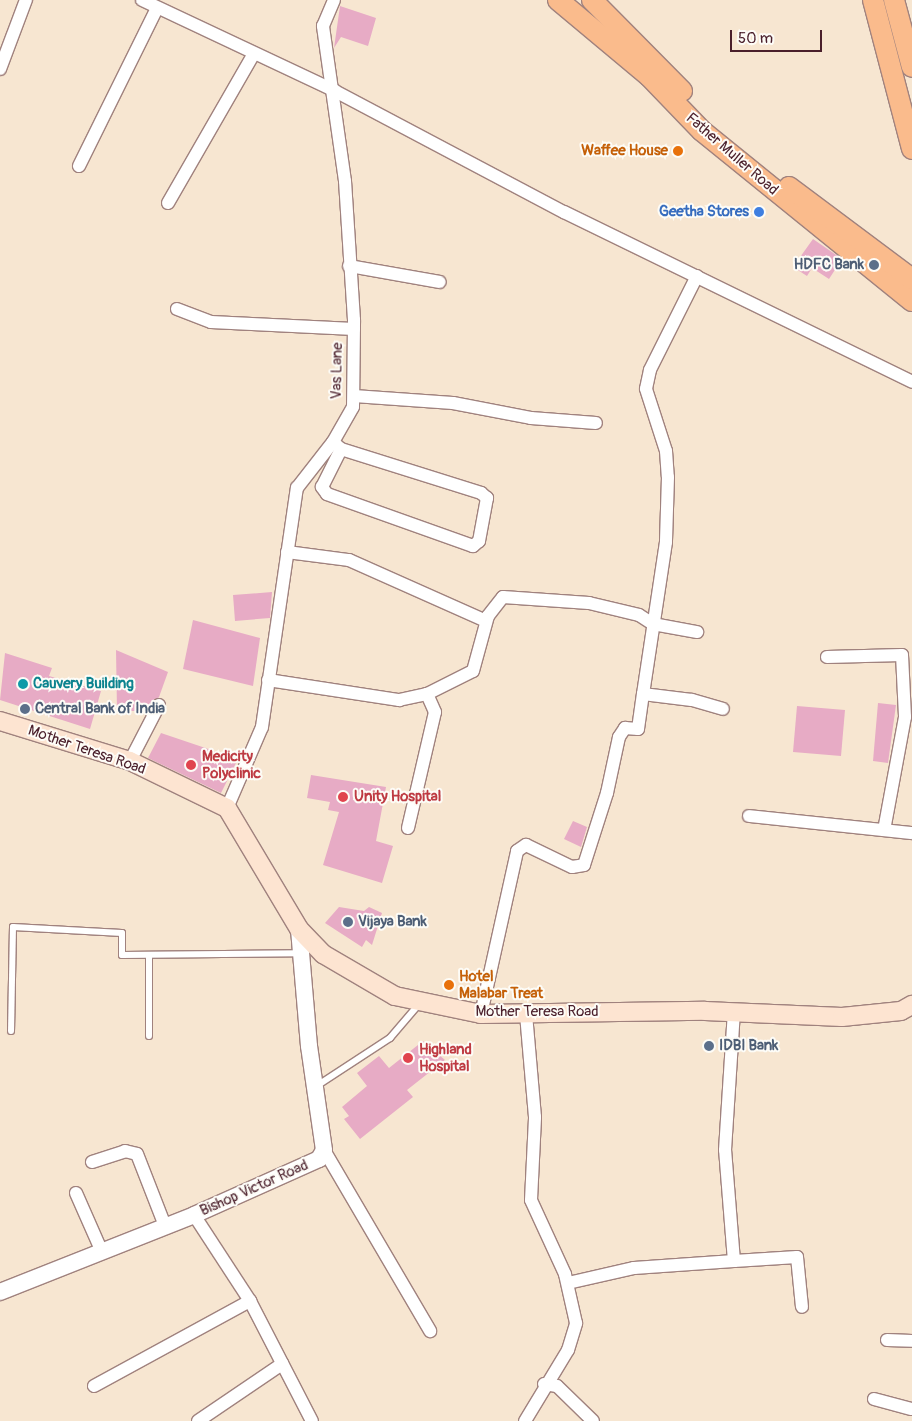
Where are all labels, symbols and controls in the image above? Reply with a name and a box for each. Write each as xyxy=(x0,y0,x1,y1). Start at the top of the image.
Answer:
scale bar xyxy=(732,20,824,52)
text: 50 m xyxy=(738,29,773,48)
street label: Father Muller Road xyxy=(682,109,782,199)
place label: Waffee House xyxy=(581,142,668,160)
marker: Waffee House xyxy=(672,145,684,157)
place label: Geetha Stores xyxy=(659,203,749,221)
marker: Geetha Stores xyxy=(753,206,765,218)
place label: HDFC Bank xyxy=(794,256,864,274)
marker: HDFC Bank xyxy=(868,259,880,271)
street label: Vas Lane xyxy=(328,342,346,400)
place label: Cauvery Building xyxy=(33,675,134,693)
marker: Cauvery Building xyxy=(17,678,29,690)
place label: Central Bank of India xyxy=(35,700,165,718)
marker: Central Bank of India xyxy=(19,703,31,715)
street label: Mother Teresa Road xyxy=(26,721,148,779)
place label: Medicity Polyclinic xyxy=(202,747,261,782)
marker: Medicity Polyclinic xyxy=(184,758,198,772)
place label: Unity Hospital xyxy=(354,788,441,806)
marker: Unity Hospital xyxy=(336,790,350,804)
place label: Vijaya Bank xyxy=(358,913,427,931)
marker: Vijaya Bank xyxy=(342,916,354,928)
place label: Hotel Malabar Treat xyxy=(459,967,543,1002)
marker: Hotel Malabar Treat xyxy=(443,979,455,991)
street label: Mother Teresa Road xyxy=(475,1003,599,1021)
place label: IDBI Bank xyxy=(719,1037,778,1055)
place label: Highland Hospital xyxy=(419,1040,472,1075)
marker: IDBI Bank xyxy=(703,1040,715,1052)
marker: Highland Hospital xyxy=(401,1051,415,1065)
street label: Bishop Victor Road xyxy=(197,1156,311,1220)

